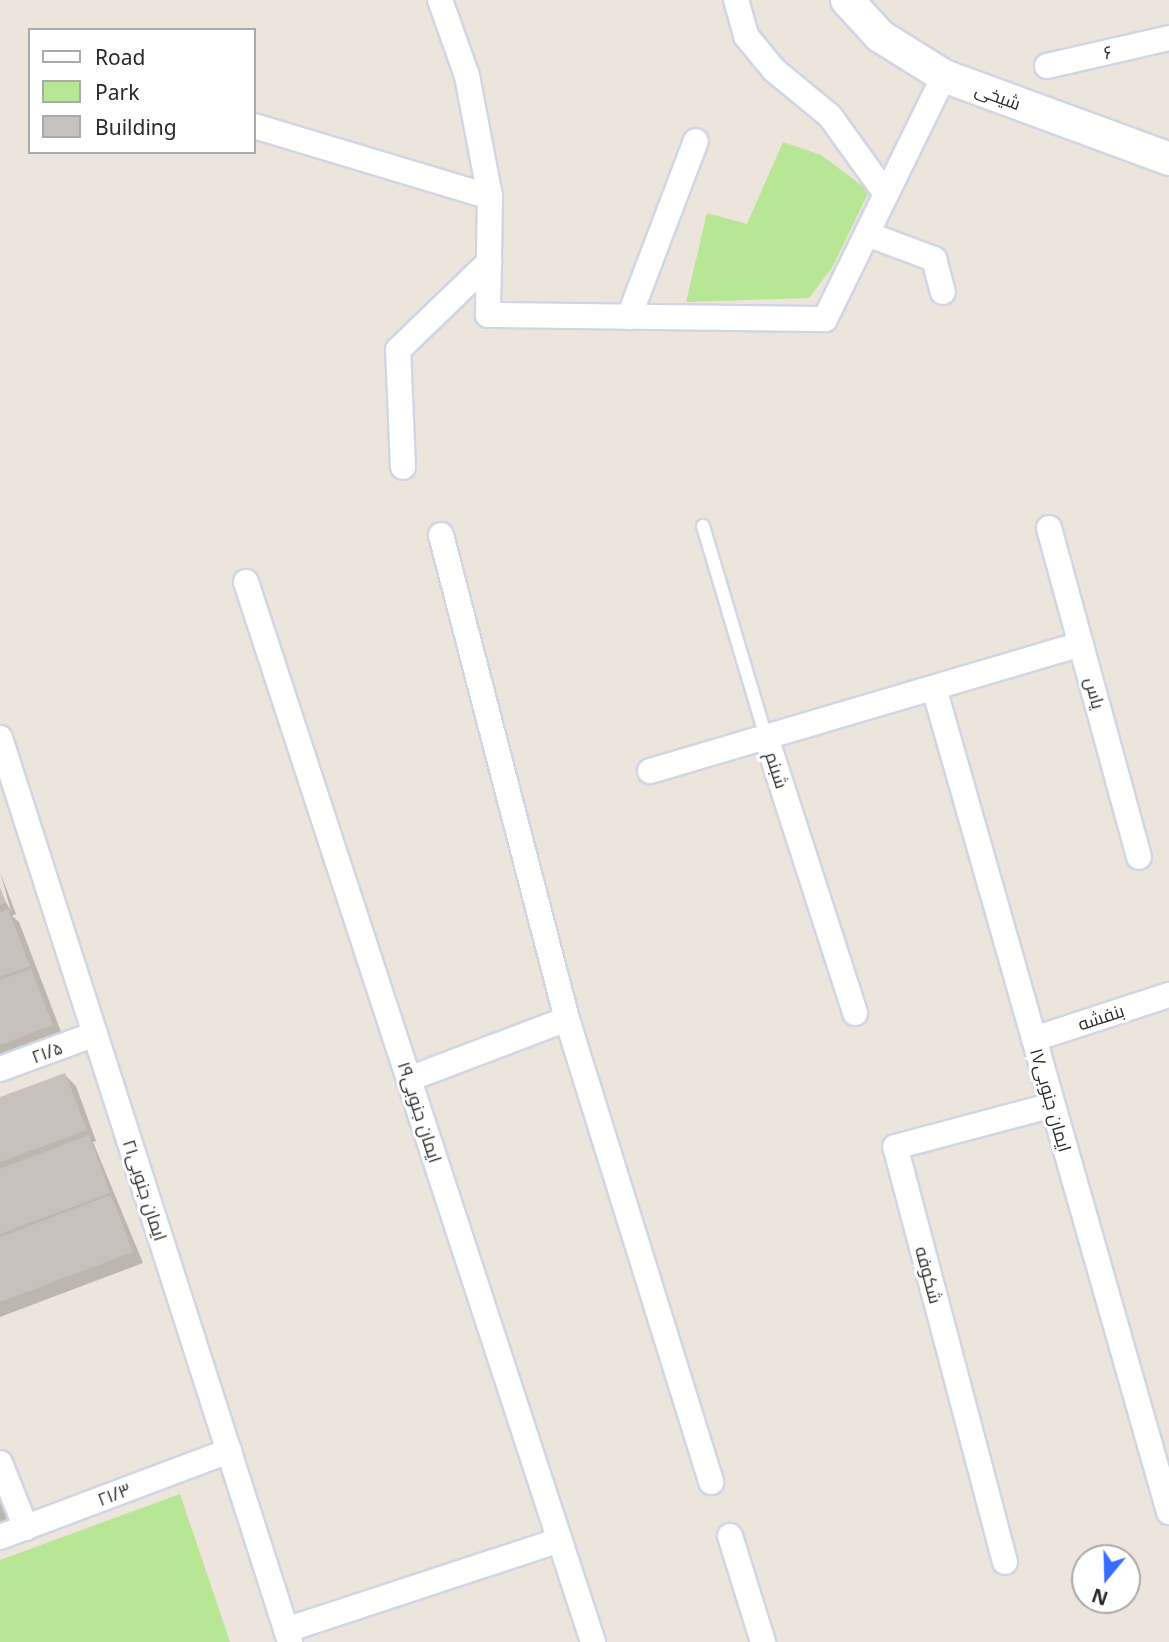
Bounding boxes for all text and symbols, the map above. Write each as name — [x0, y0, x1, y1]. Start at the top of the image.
legend — [28, 28, 256, 154]
street label: ۶ — [1101, 41, 1115, 63]
text: Road — [95, 43, 145, 71]
text: Park — [95, 78, 139, 106]
street label: شیخی — [972, 78, 1024, 114]
text: Building — [95, 113, 177, 141]
street label: یاس — [1080, 675, 1110, 711]
street label: شبنم — [761, 749, 793, 791]
street label: بنفشه — [1075, 999, 1127, 1035]
street label: ۲۱/۵ — [28, 1036, 66, 1068]
street label: ایمان جنوبی۱۷ — [1026, 1046, 1076, 1154]
street label: ایمان جنوبی۱۹ — [393, 1059, 447, 1165]
street label: ایمان جنوبی۲۱ — [118, 1137, 172, 1243]
street label: شکوفه — [911, 1244, 947, 1306]
street label: ۲۱/۳ — [94, 1478, 134, 1510]
north arrow — [1071, 1544, 1141, 1614]
text: N — [1088, 1582, 1111, 1612]

